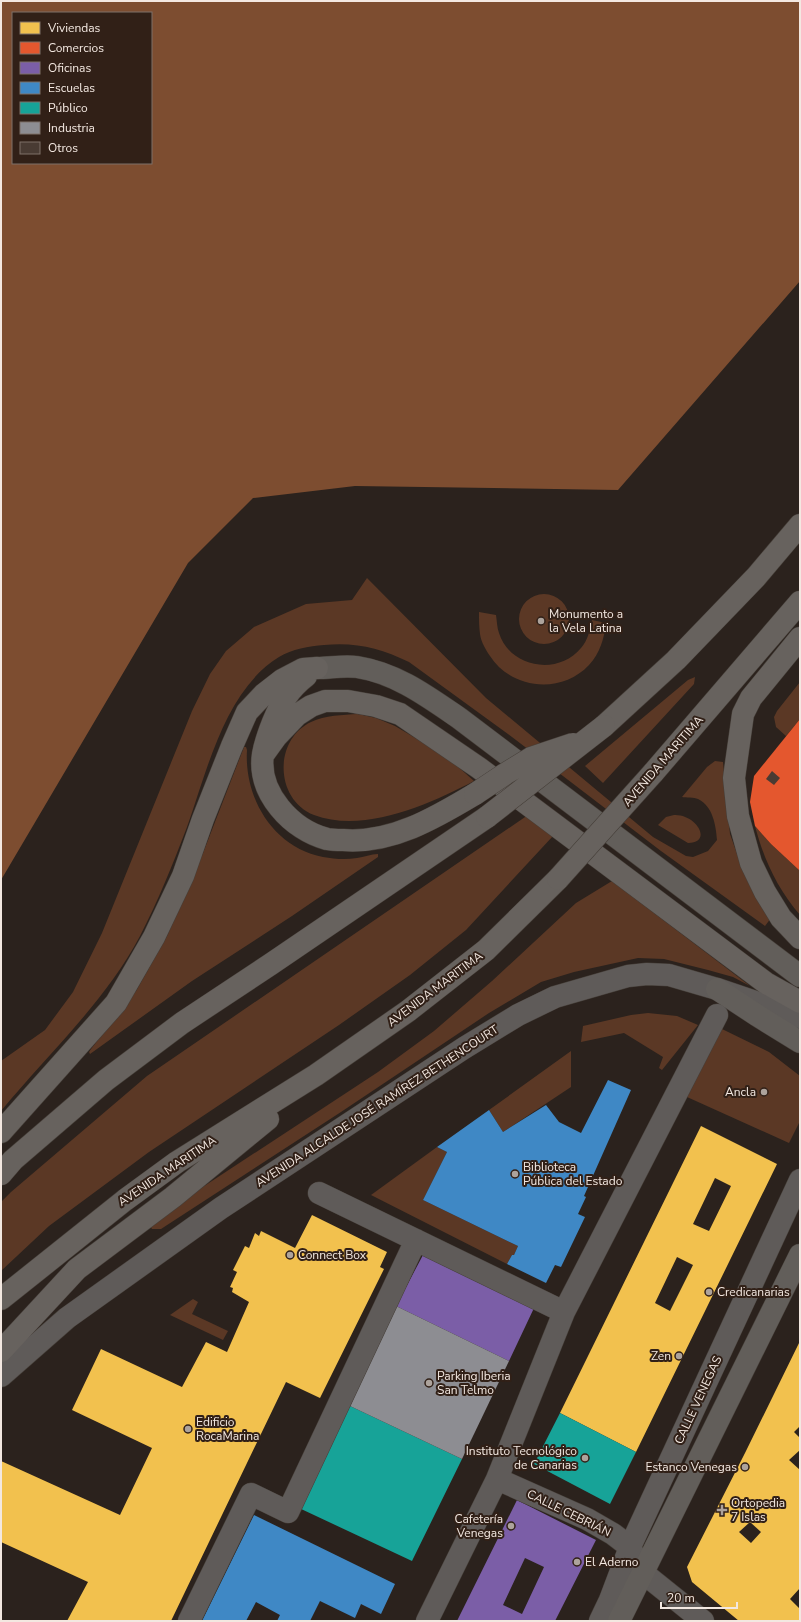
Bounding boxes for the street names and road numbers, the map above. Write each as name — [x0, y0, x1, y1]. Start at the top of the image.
street label: AVENIDA MARITIMA — [619, 712, 707, 810]
street label: AVENIDA MARITIMA — [384, 948, 486, 1030]
street label: AVENIDA ALCALDE JOSÉ RAMÍREZ BETHENCOURT — [253, 1021, 502, 1191]
street label: AVENIDA MARITIMA — [115, 1132, 219, 1210]
street label: CALLE VENEGAS — [671, 1353, 725, 1447]
street label: CALLE CEBRIÁN — [524, 1486, 614, 1540]

